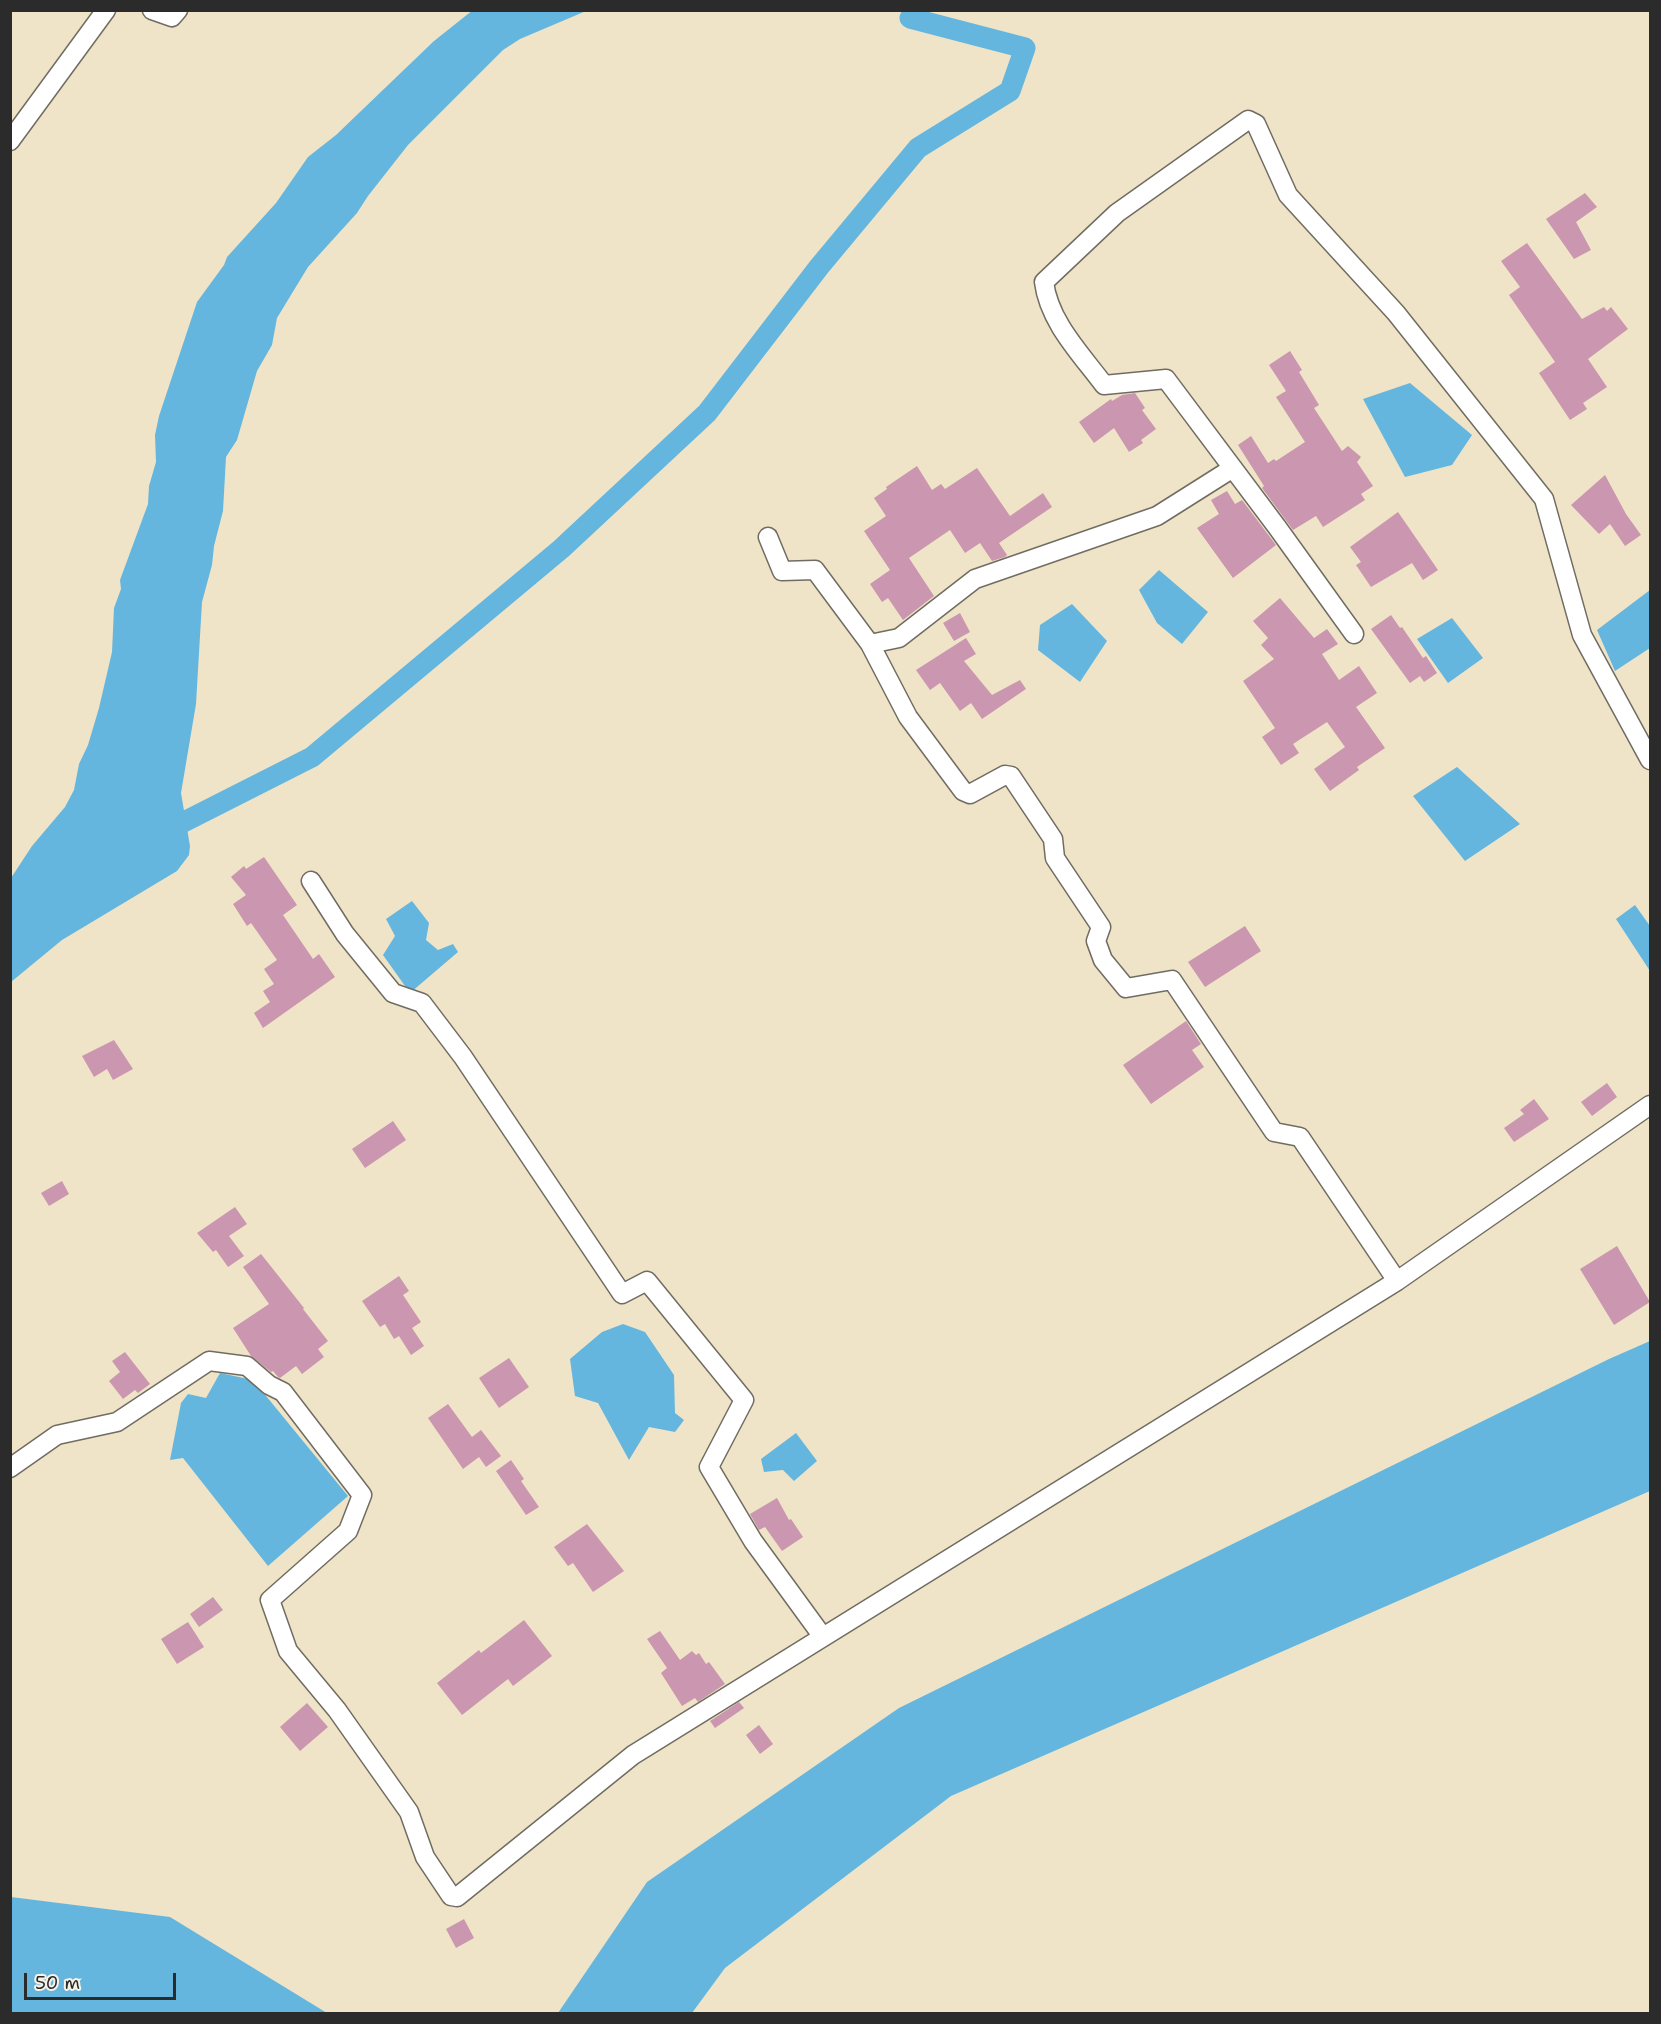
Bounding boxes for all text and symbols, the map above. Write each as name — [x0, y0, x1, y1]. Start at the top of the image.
scale bar — [27, 1961, 178, 1999]
text: 50 m — [35, 1971, 80, 1995]

